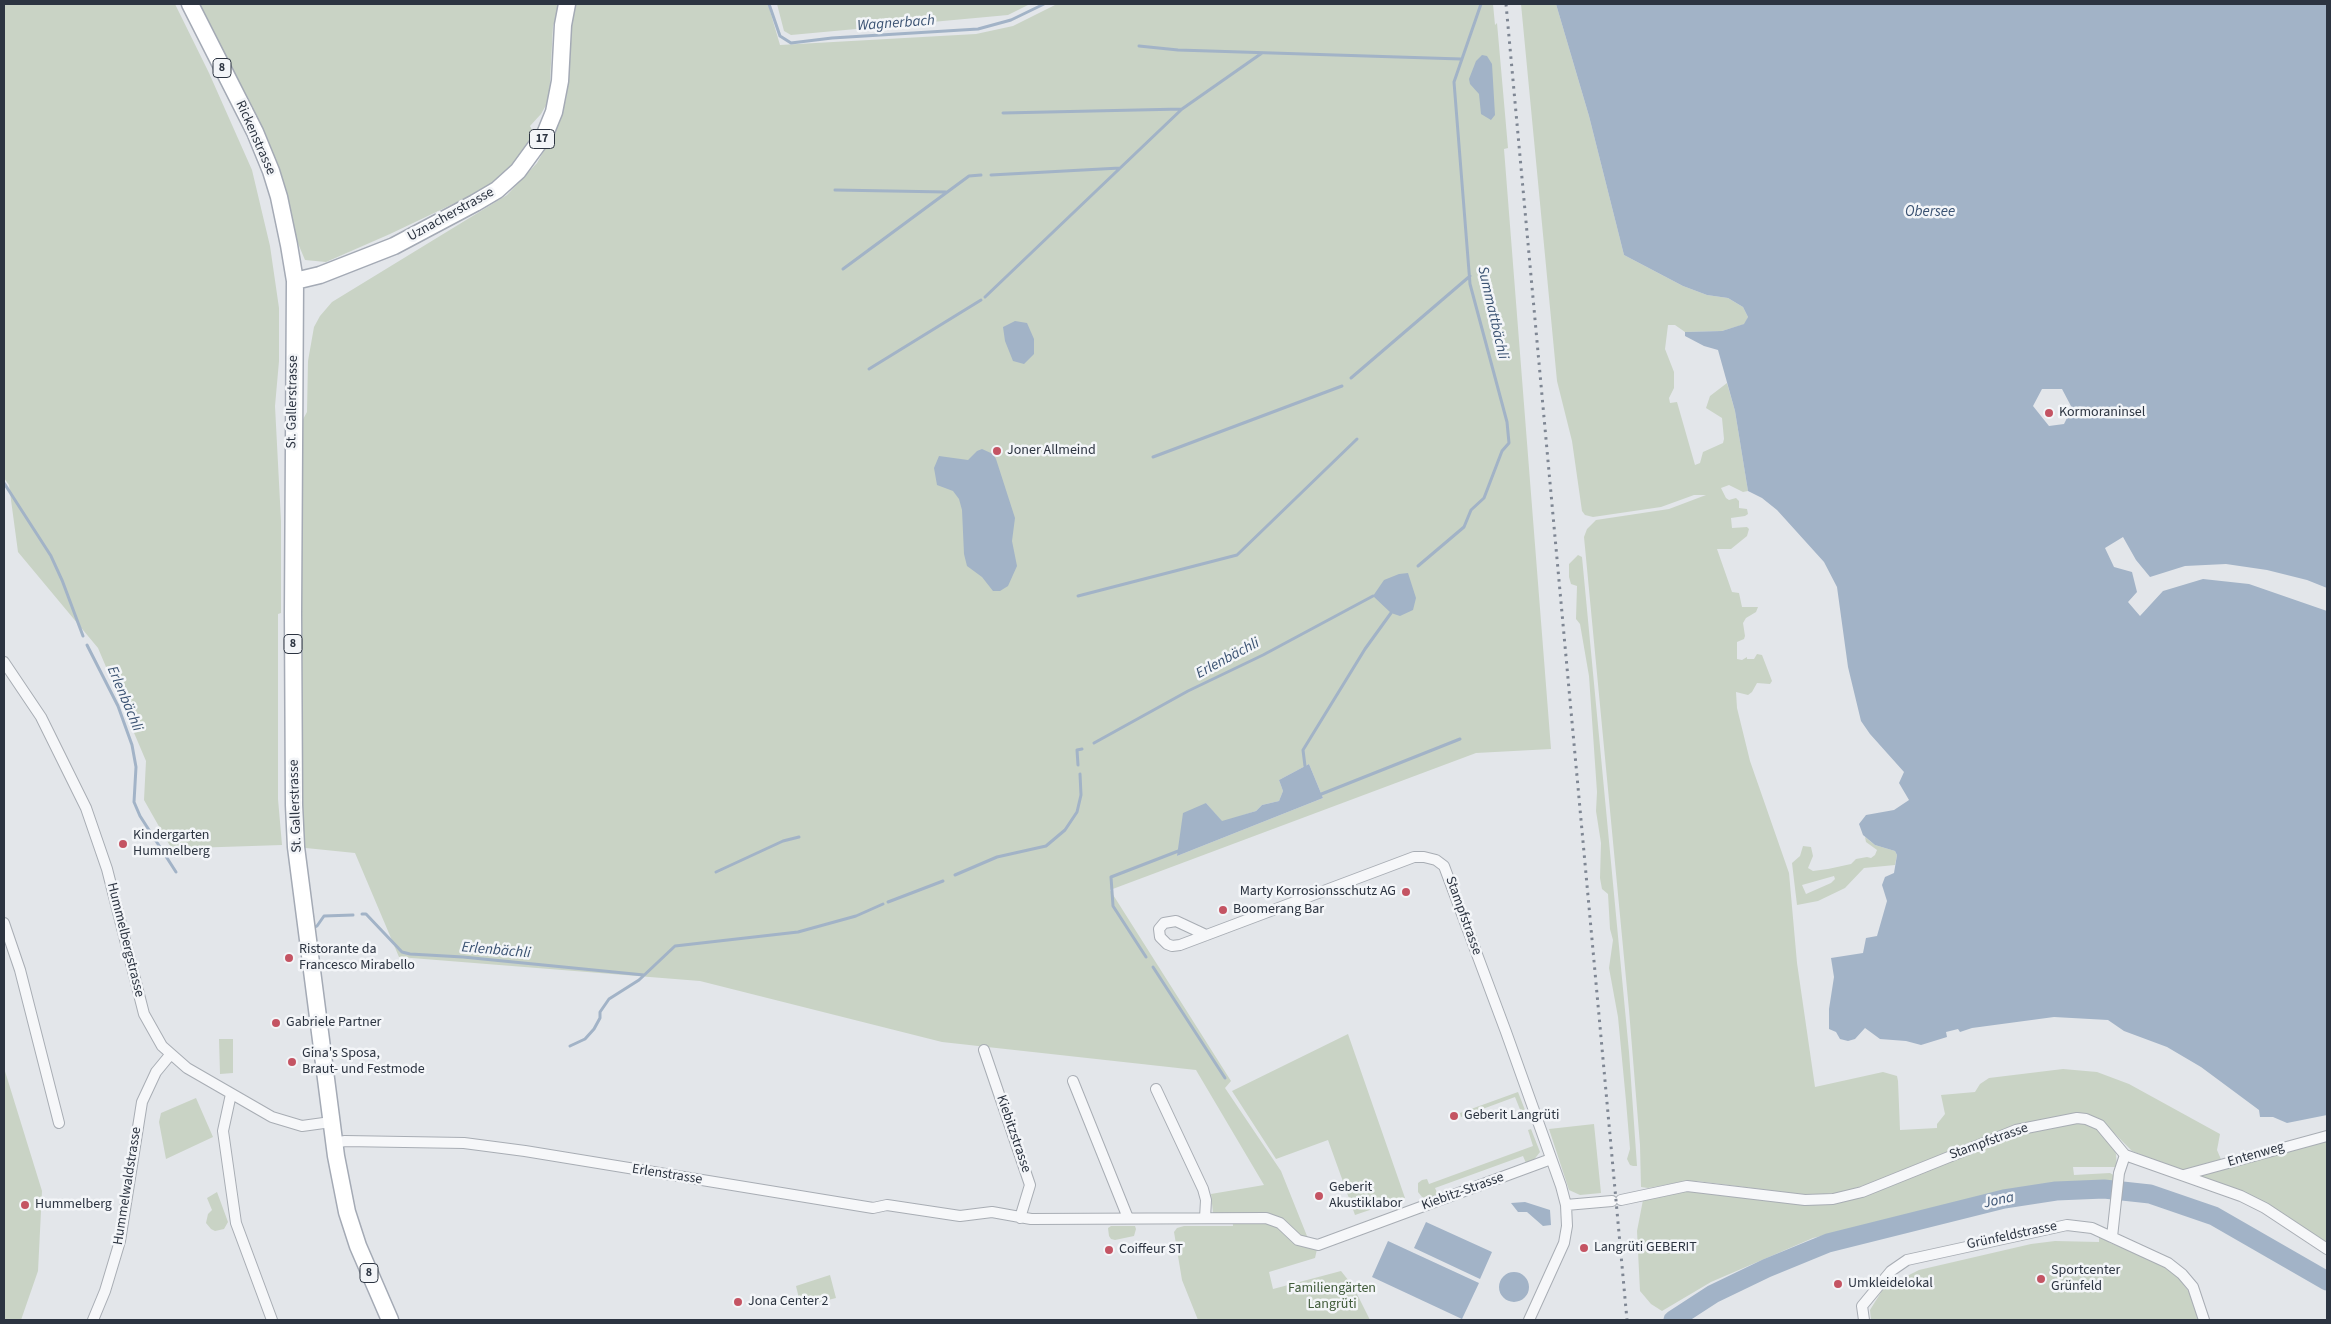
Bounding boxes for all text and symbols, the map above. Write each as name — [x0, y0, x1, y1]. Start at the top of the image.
water label: Wagnerbach — [857, 12, 935, 36]
road number: 8 — [213, 58, 231, 78]
street label: Rickenstrasse — [231, 98, 279, 178]
road number: 17 — [530, 130, 554, 148]
street label: Uznacherstrasse — [405, 184, 497, 246]
water label: Obersee — [1905, 204, 1955, 222]
water label: Summattbächli — [1473, 265, 1511, 361]
street label: St. Gallerstrasse — [284, 355, 302, 449]
place label: Kormoraninsel — [2059, 405, 2145, 421]
marker: Kormoraninsel — [2043, 407, 2055, 419]
place label: Joner Allmeind — [1007, 443, 1096, 459]
marker: Joner Allmeind — [991, 445, 1003, 457]
road number: 8 — [284, 634, 302, 654]
water label: Erlenbächli — [1193, 635, 1263, 683]
water label: Erlenbächli — [102, 664, 146, 734]
street label: St. Gallerstrasse — [286, 759, 306, 853]
place label: Kindergarten Hummelberg — [133, 828, 210, 860]
marker: Kindergarten Hummelberg — [117, 838, 129, 850]
street label: Stampfstrasse — [1441, 874, 1485, 958]
street label: Hummelbergstrasse — [103, 881, 147, 999]
place label: Marty Korrosionsschutz AG — [1240, 884, 1396, 900]
marker: Marty Korrosionsschutz AG — [1400, 886, 1412, 898]
place label: Boomerang Bar — [1233, 902, 1324, 918]
marker: Boomerang Bar — [1217, 904, 1229, 916]
water label: Erlenbächli — [461, 939, 531, 963]
place label: Ristorante da Francesco Mirabello — [299, 942, 415, 974]
marker: Ristorante da Francesco Mirabello — [283, 952, 295, 964]
place label: Gabriele Partner — [286, 1015, 381, 1031]
marker: Gabriele Partner — [270, 1017, 282, 1029]
place label: Gina's Sposa, Braut- und Festmode — [302, 1046, 425, 1078]
marker: Gina's Sposa, Braut- und Festmode — [286, 1056, 298, 1068]
street label: Kiebitzstrasse — [992, 1093, 1034, 1175]
place label: Geberit Langrüti — [1464, 1108, 1559, 1124]
marker: Geberit Langrüti — [1448, 1110, 1460, 1122]
street label: Stampfstrasse — [1947, 1120, 2031, 1164]
street label: Hummelwaldstrasse — [110, 1126, 146, 1246]
street label: Entenweg — [2226, 1139, 2286, 1171]
street label: Erlenstrasse — [631, 1161, 703, 1189]
street label: Kiebitz-Strasse — [1420, 1169, 1506, 1215]
place label: Geberit Akustiklabor — [1329, 1180, 1402, 1212]
water label: Jona — [1982, 1189, 2016, 1213]
marker: Geberit Akustiklabor — [1313, 1190, 1325, 1202]
place label: Hummelberg — [35, 1197, 112, 1213]
marker: Hummelberg — [19, 1199, 31, 1211]
street label: Grünfeldstrasse — [1965, 1218, 2059, 1254]
place label: Langrüti GEBERIT — [1594, 1240, 1697, 1256]
place label: Coiffeur ST — [1119, 1242, 1183, 1258]
marker: Langrüti GEBERIT — [1578, 1242, 1590, 1254]
marker: Coiffeur ST — [1103, 1244, 1115, 1256]
place label: Sportcenter Grünfeld — [2051, 1263, 2120, 1295]
road number: 8 — [360, 1264, 378, 1282]
marker: Sportcenter Grünfeld — [2035, 1273, 2047, 1285]
place label: Umkleidelokal — [1848, 1276, 1933, 1292]
marker: Umkleidelokal — [1832, 1278, 1844, 1290]
park label: Familiengärten Langrüti — [1288, 1281, 1376, 1314]
place label: Jona Center 2 — [748, 1294, 829, 1310]
marker: Jona Center 2 — [732, 1296, 744, 1308]

